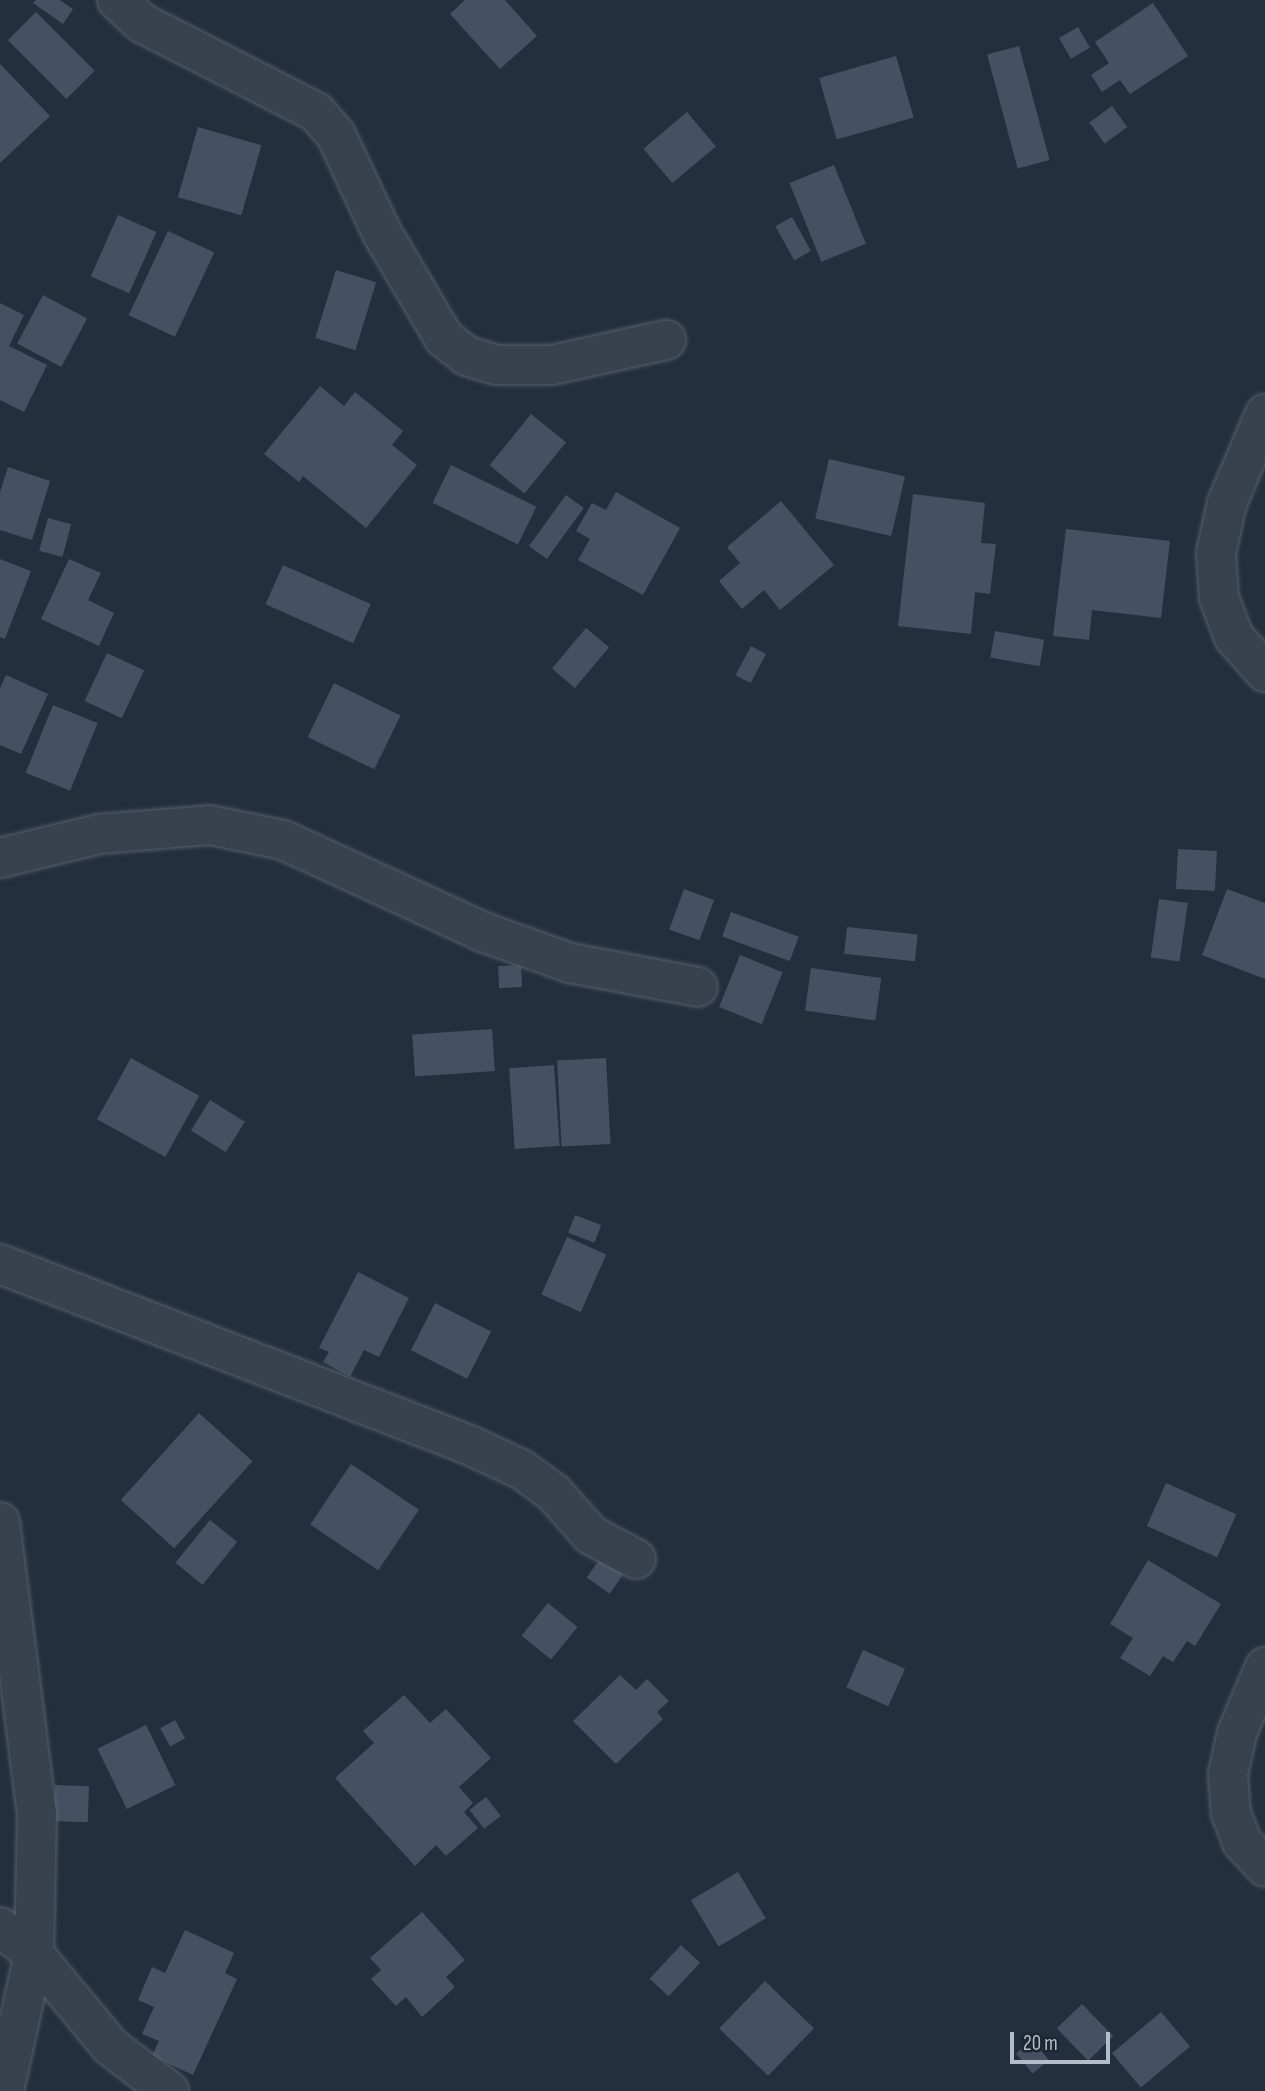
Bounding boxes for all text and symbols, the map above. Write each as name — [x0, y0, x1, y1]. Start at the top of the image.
scale bar — [1013, 2018, 1113, 2062]
text: 20 m — [1023, 2031, 1058, 2056]

